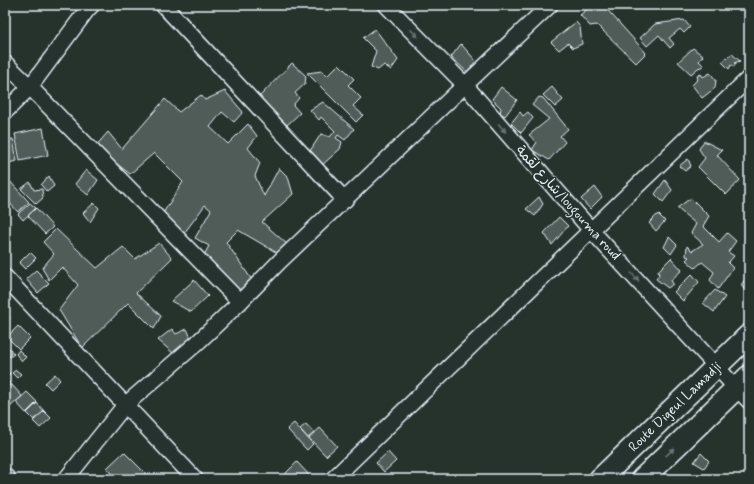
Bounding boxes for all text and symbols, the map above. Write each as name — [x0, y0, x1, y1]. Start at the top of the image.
one-way arrow — [409, 28, 418, 38]
one-way arrow — [498, 123, 507, 133]
street label: شارع لقمة/lougouma roud — [510, 142, 624, 266]
one-way arrow — [630, 273, 639, 282]
street label: Route Digeul Lamadji — [625, 358, 725, 456]
one-way arrow — [665, 447, 675, 457]

